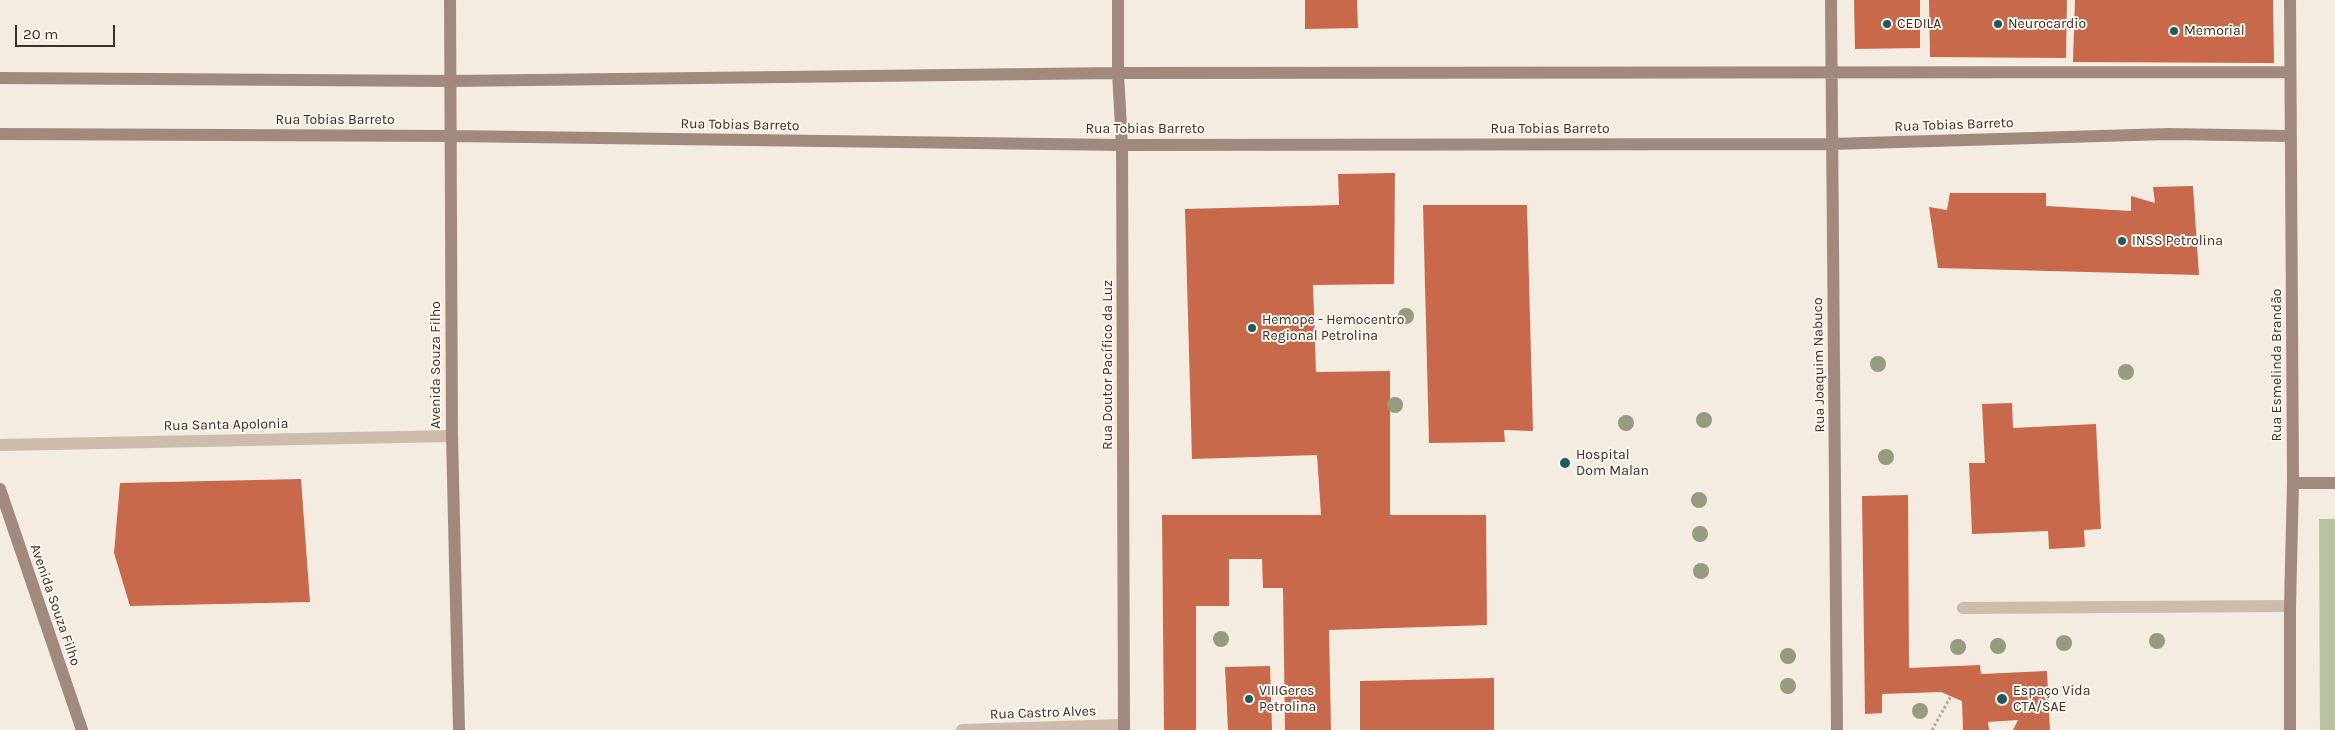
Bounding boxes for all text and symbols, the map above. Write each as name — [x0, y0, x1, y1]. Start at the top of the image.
scale bar — [18, 15, 118, 47]
place label: CEDILA — [1897, 16, 1941, 32]
place label: Neurocardio — [2008, 16, 2086, 32]
marker: CEDILA — [1881, 18, 1893, 30]
marker: Neurocardio — [1992, 18, 2004, 30]
place label: Memorial — [2184, 23, 2245, 39]
text: 20 m — [23, 25, 58, 43]
marker: Memorial — [2168, 25, 2180, 37]
street label: Rua Tobias Barreto — [275, 112, 395, 128]
street label: Rua Tobias Barreto — [1894, 115, 2014, 135]
street label: Rua Tobias Barreto — [680, 116, 800, 134]
street label: Rua Tobias Barreto — [1085, 121, 1205, 137]
street label: Rua Tobias Barreto — [1490, 121, 1610, 137]
place label: INSS Petrolina — [2132, 233, 2223, 249]
marker: INSS Petrolina — [2116, 235, 2128, 247]
street label: Rua Doutor Pacífico da Luz — [1100, 280, 1116, 450]
street label: Rua Esmelinda Brandão — [2269, 288, 2285, 442]
street label: Rua Joaquim Nabuco — [1809, 297, 1829, 433]
street label: Avenida Souza Filho — [428, 301, 444, 429]
place label: Hemope - Hemocentro Regional Petrolina — [1262, 312, 1404, 344]
marker: Hemope - Hemocentro Regional Petrolina — [1246, 322, 1258, 334]
street label: Rua Santa Apolonia — [163, 416, 289, 434]
place label: Hospital Dom Malan — [1576, 447, 1649, 480]
marker: Hospital Dom Malan — [1558, 456, 1572, 470]
street label: Avenida Souza Filho — [26, 542, 84, 668]
place label: VIIIGeres Petrolina — [1259, 683, 1316, 716]
place label: Espaço Vida CTA/SAE — [2013, 683, 2090, 716]
marker: Espaço Vida CTA/SAE — [1995, 692, 2009, 706]
marker: VIIIGeres Petrolina — [1243, 693, 1255, 705]
street label: Rua Castro Alves — [989, 703, 1097, 723]

